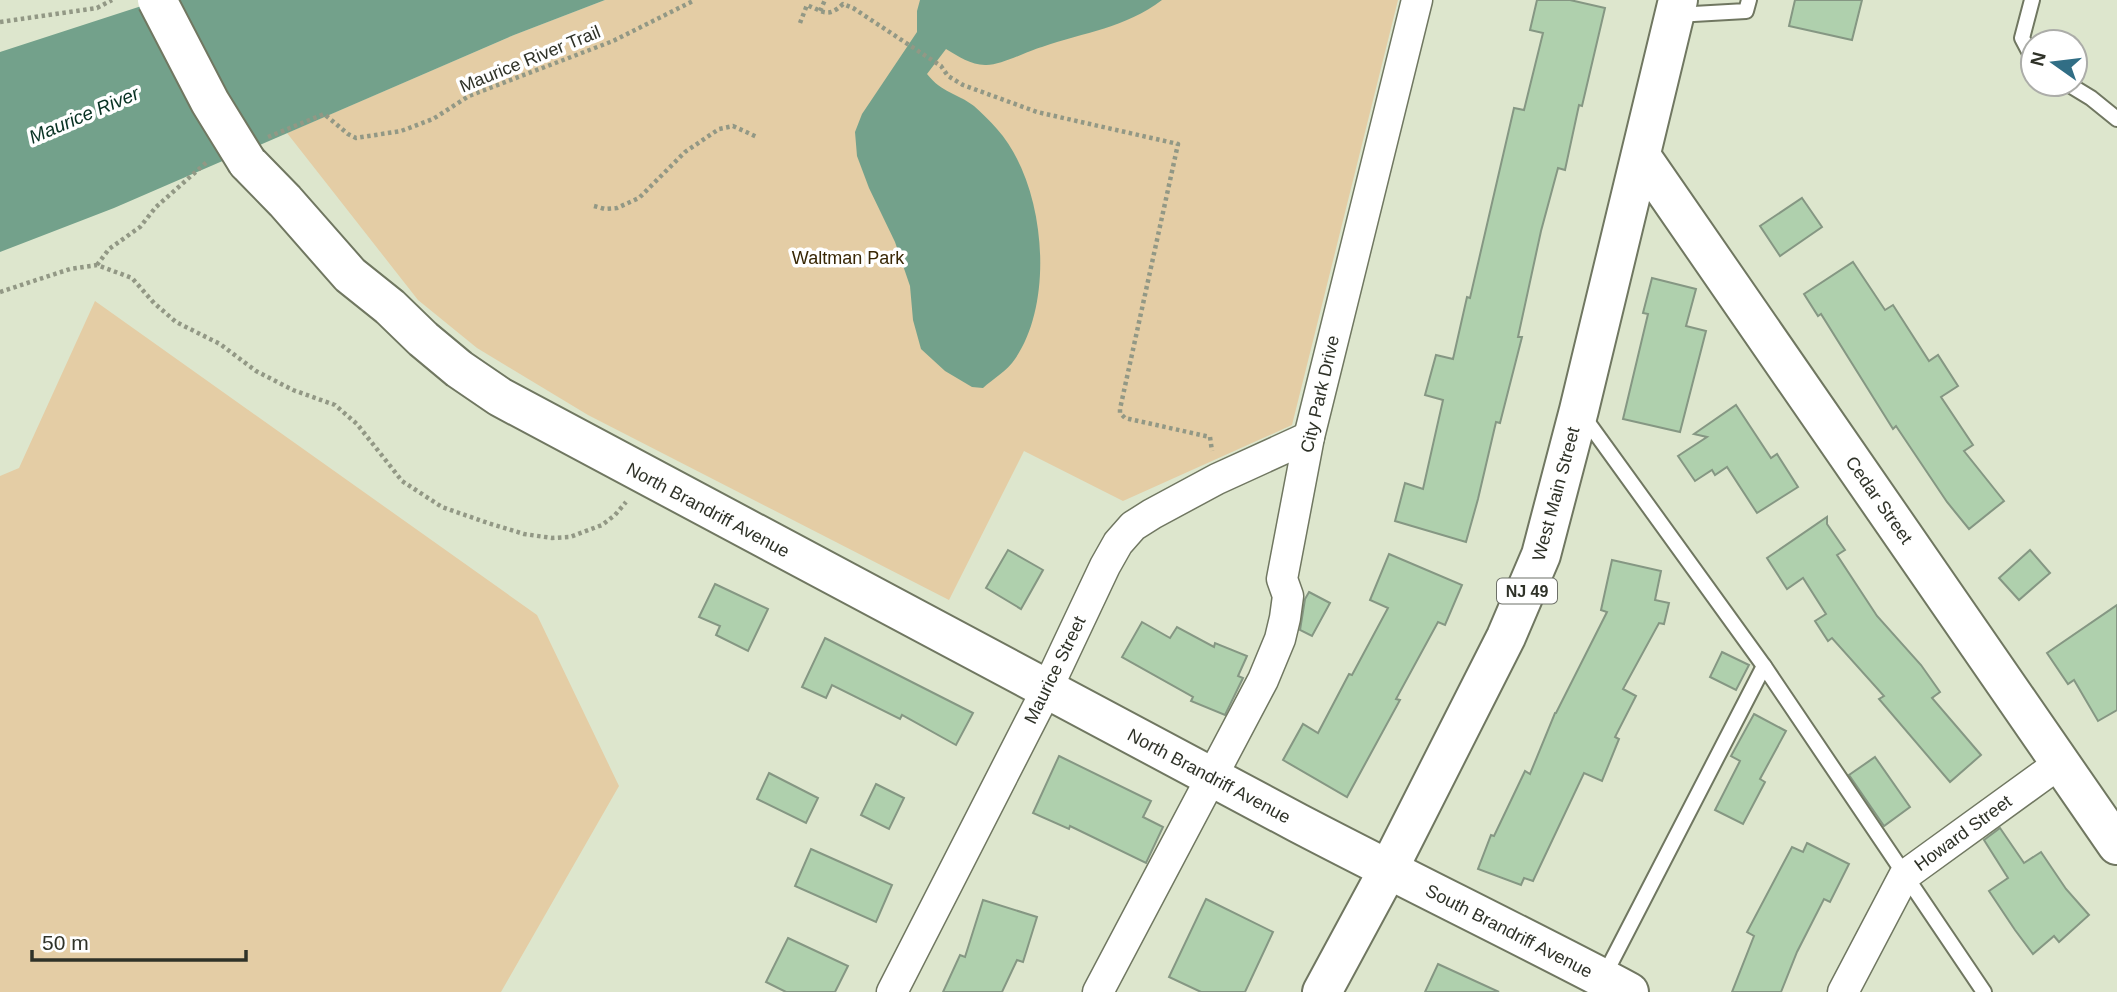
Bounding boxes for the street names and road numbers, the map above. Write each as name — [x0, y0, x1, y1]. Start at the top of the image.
street label: Maurice River Trail — [457, 22, 603, 96]
street label: City Park Drive — [1297, 333, 1343, 455]
street label: West Main Street — [1529, 425, 1583, 563]
street label: Cedar Street — [1842, 452, 1916, 548]
street label: North Brandriff Avenue — [623, 459, 793, 561]
road number: NJ 49 — [1497, 578, 1557, 604]
street label: Maurice Street — [1020, 613, 1090, 727]
street label: North Brandriff Avenue — [1124, 725, 1294, 827]
street label: Howard Street — [1911, 791, 2015, 875]
street label: South Brandriff Avenue — [1422, 880, 1596, 982]

